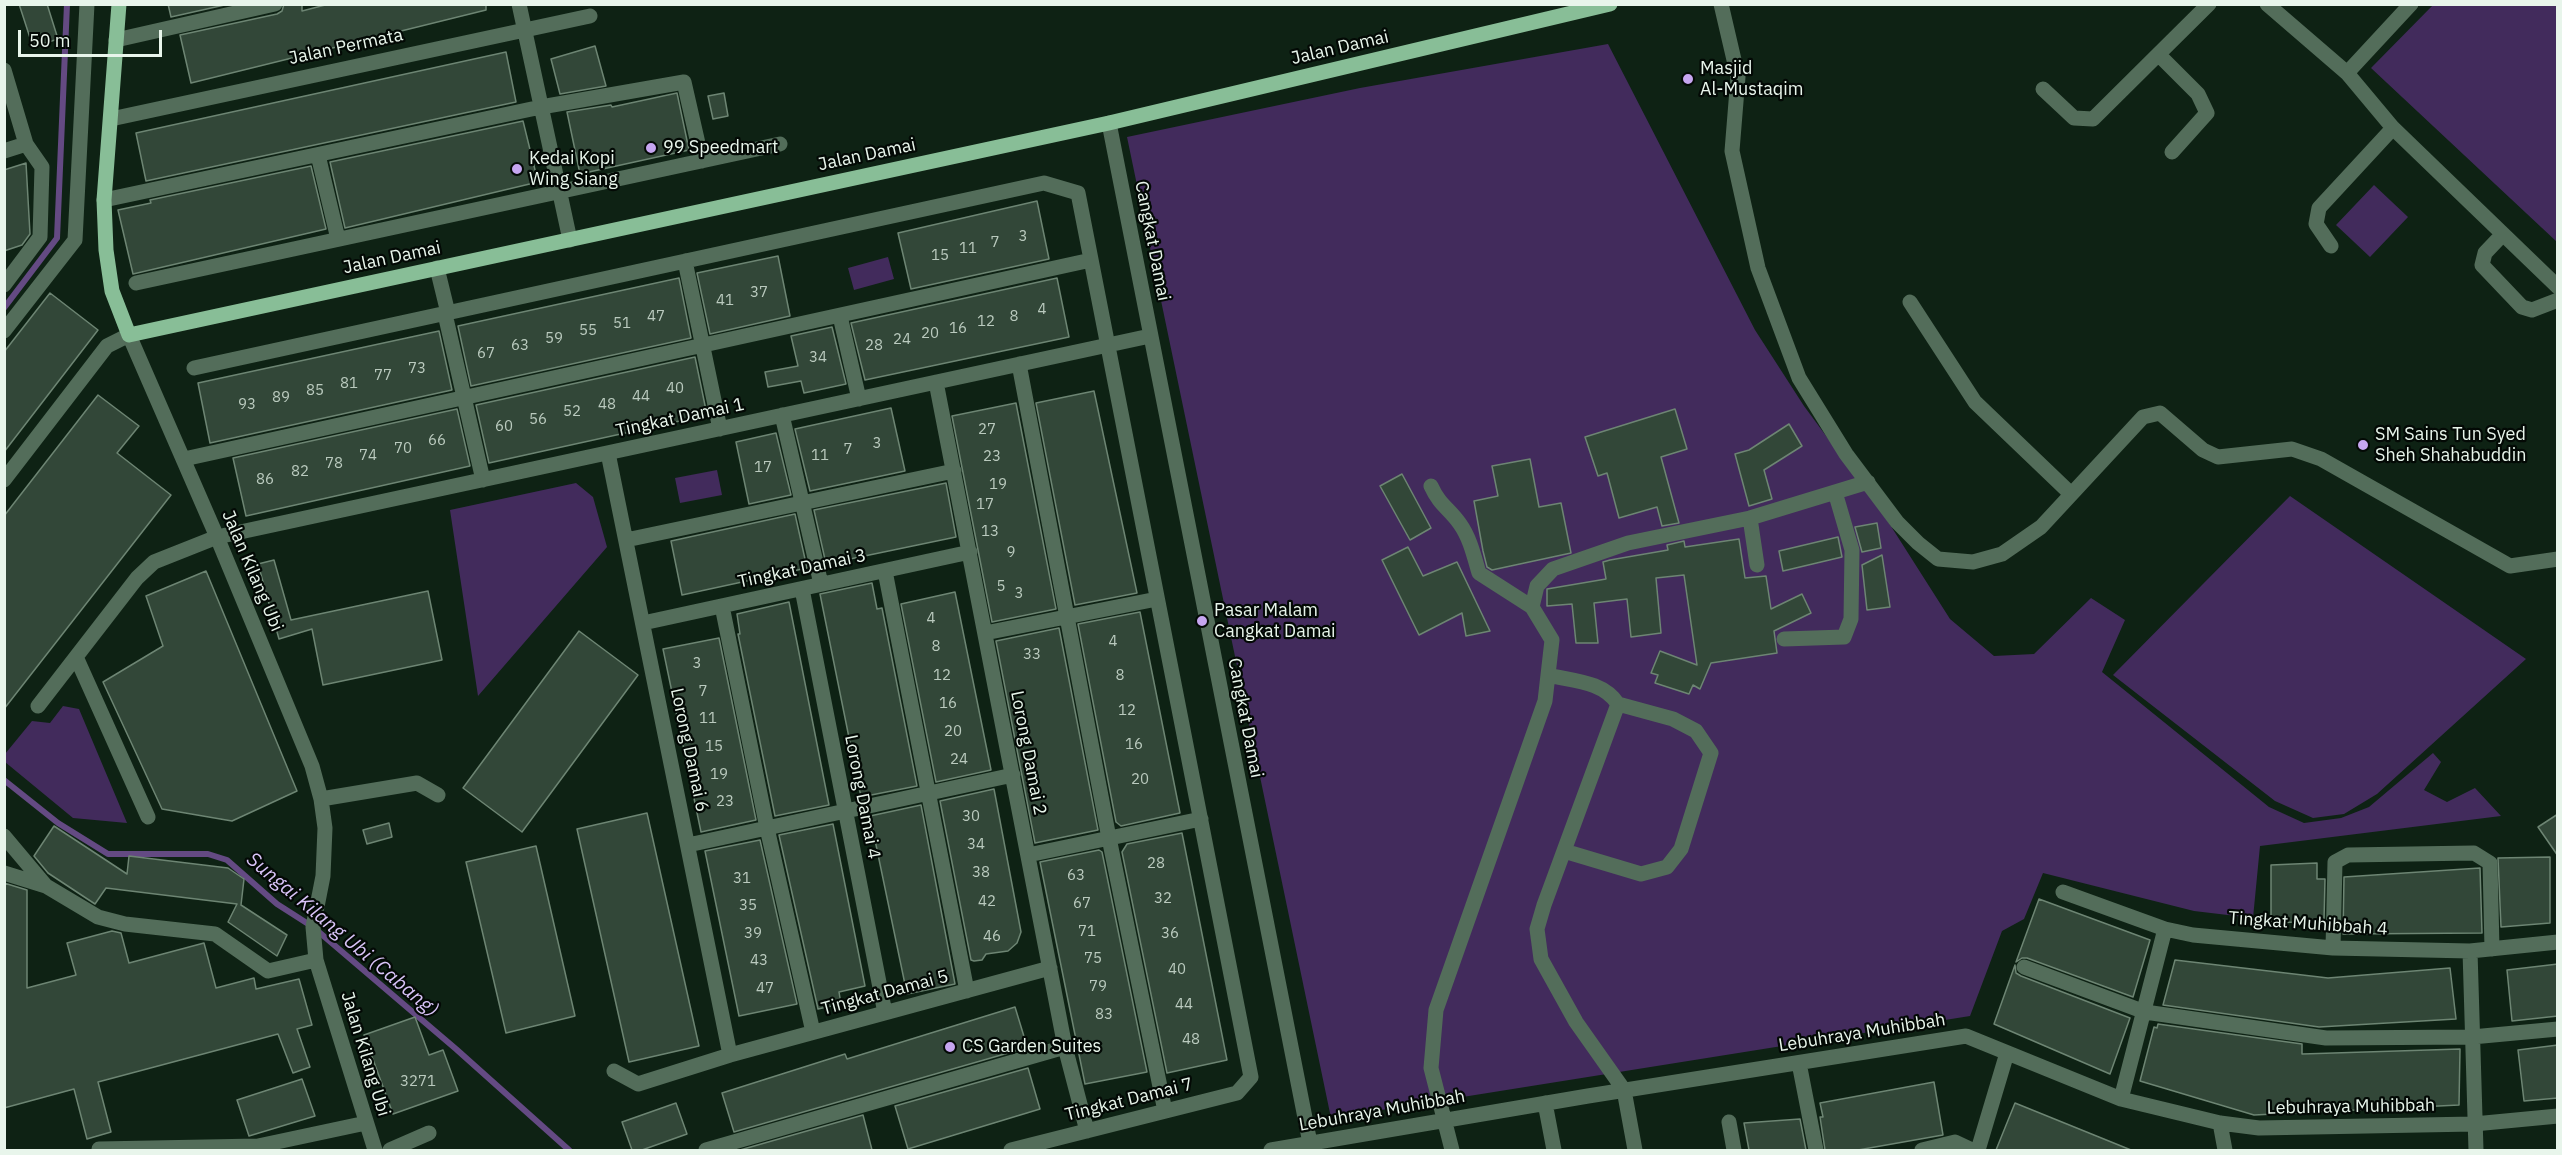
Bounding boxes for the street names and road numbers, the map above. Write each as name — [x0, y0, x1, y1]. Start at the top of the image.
street label: Jalan Permata — [287, 24, 405, 70]
street label: Jalan Damai — [1289, 26, 1391, 70]
street label: Jalan Damai — [816, 134, 918, 176]
street label: Cangkat Damai — [1130, 179, 1174, 303]
street label: Jalan Damai — [341, 237, 443, 279]
street label: Tingkat Damai 1 — [614, 394, 746, 442]
street label: Jalan Kilang Ubi — [217, 507, 287, 635]
street label: Tingkat Damai 3 — [736, 545, 868, 593]
street label: Cangkat Damai — [1223, 656, 1267, 780]
street label: Lorong Damai 6 — [665, 686, 713, 814]
street label: Lorong Damai 2 — [1005, 689, 1051, 817]
street label: Lorong Damai 4 — [839, 733, 885, 861]
street label: Tingkat Muhibbah 4 — [2228, 908, 2388, 940]
street label: Tingkat Damai 5 — [819, 966, 951, 1020]
street label: Jalan Kilang Ubi — [336, 989, 394, 1119]
street label: Lebuhraya Muhibbah — [1777, 1009, 1947, 1057]
street label: Tingkat Damai 7 — [1063, 1074, 1195, 1126]
street label: Lebuhraya Muhibbah — [1297, 1086, 1467, 1136]
street label: Lebuhraya Muhibbah — [2267, 1095, 2435, 1119]

